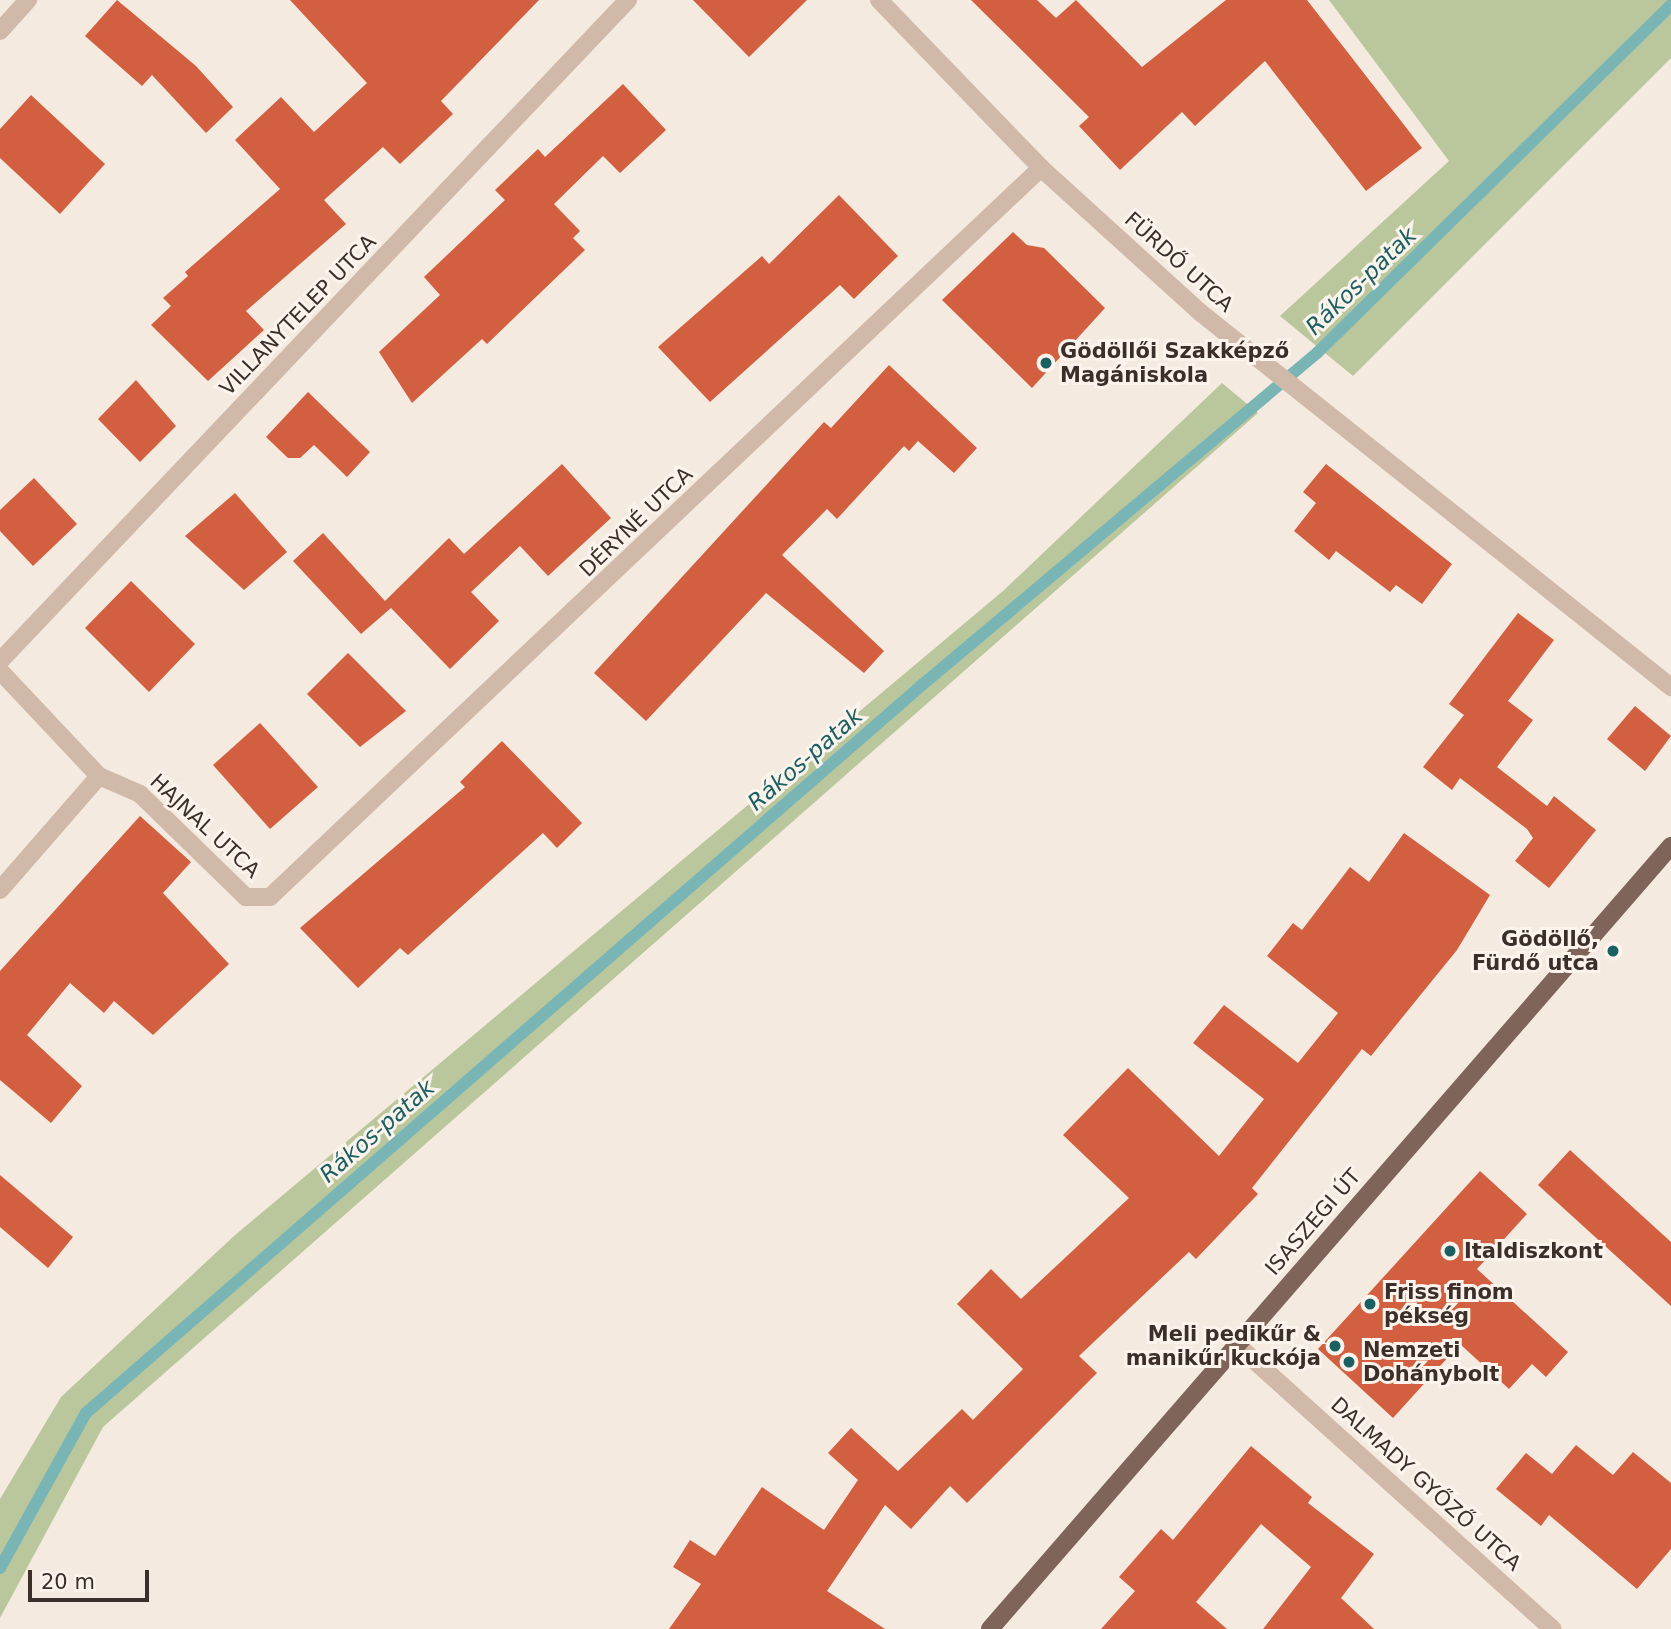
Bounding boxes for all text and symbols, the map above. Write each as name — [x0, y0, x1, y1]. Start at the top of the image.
street label: FÜRDŐ UTCA — [1120, 207, 1238, 317]
water label: Rákos-patak — [1300, 221, 1422, 341]
street label: VILLANYTELEP UTCA — [215, 229, 381, 401]
place label: Gödöllői Szakképző Magániskola — [1060, 338, 1289, 388]
marker: Gödöllői Szakképző Magániskola — [1038, 355, 1054, 371]
street label: DÉRYNÉ UTCA — [574, 462, 698, 582]
water label: Rákos-patak — [742, 702, 868, 816]
street label: HAJNAL UTCA — [145, 769, 265, 883]
place label: Gödöllő, Fürdő utca — [1472, 926, 1599, 976]
marker: Gödöllő, Fürdő utca — [1605, 943, 1621, 959]
water label: Rákos-patak — [314, 1074, 440, 1188]
street label: ISASZEGI ÚT — [1260, 1164, 1366, 1280]
place label: Italdiszkont — [1464, 1238, 1603, 1264]
marker: Italdiszkont — [1442, 1243, 1458, 1259]
place label: Friss finom pékség — [1384, 1279, 1514, 1329]
marker: Friss finom pékség — [1362, 1296, 1378, 1312]
place label: Meli pedikűr & manikűr kuckója — [1126, 1321, 1321, 1371]
place label: Nemzeti Dohánybolt — [1363, 1337, 1499, 1387]
marker: Meli pedikűr & manikűr kuckója — [1327, 1338, 1343, 1354]
marker: Nemzeti Dohánybolt — [1341, 1354, 1357, 1370]
street label: DALMADY GYŐZŐ UTCA — [1326, 1392, 1526, 1576]
scale bar — [32, 1556, 152, 1600]
text: 20 m — [41, 1570, 95, 1594]

